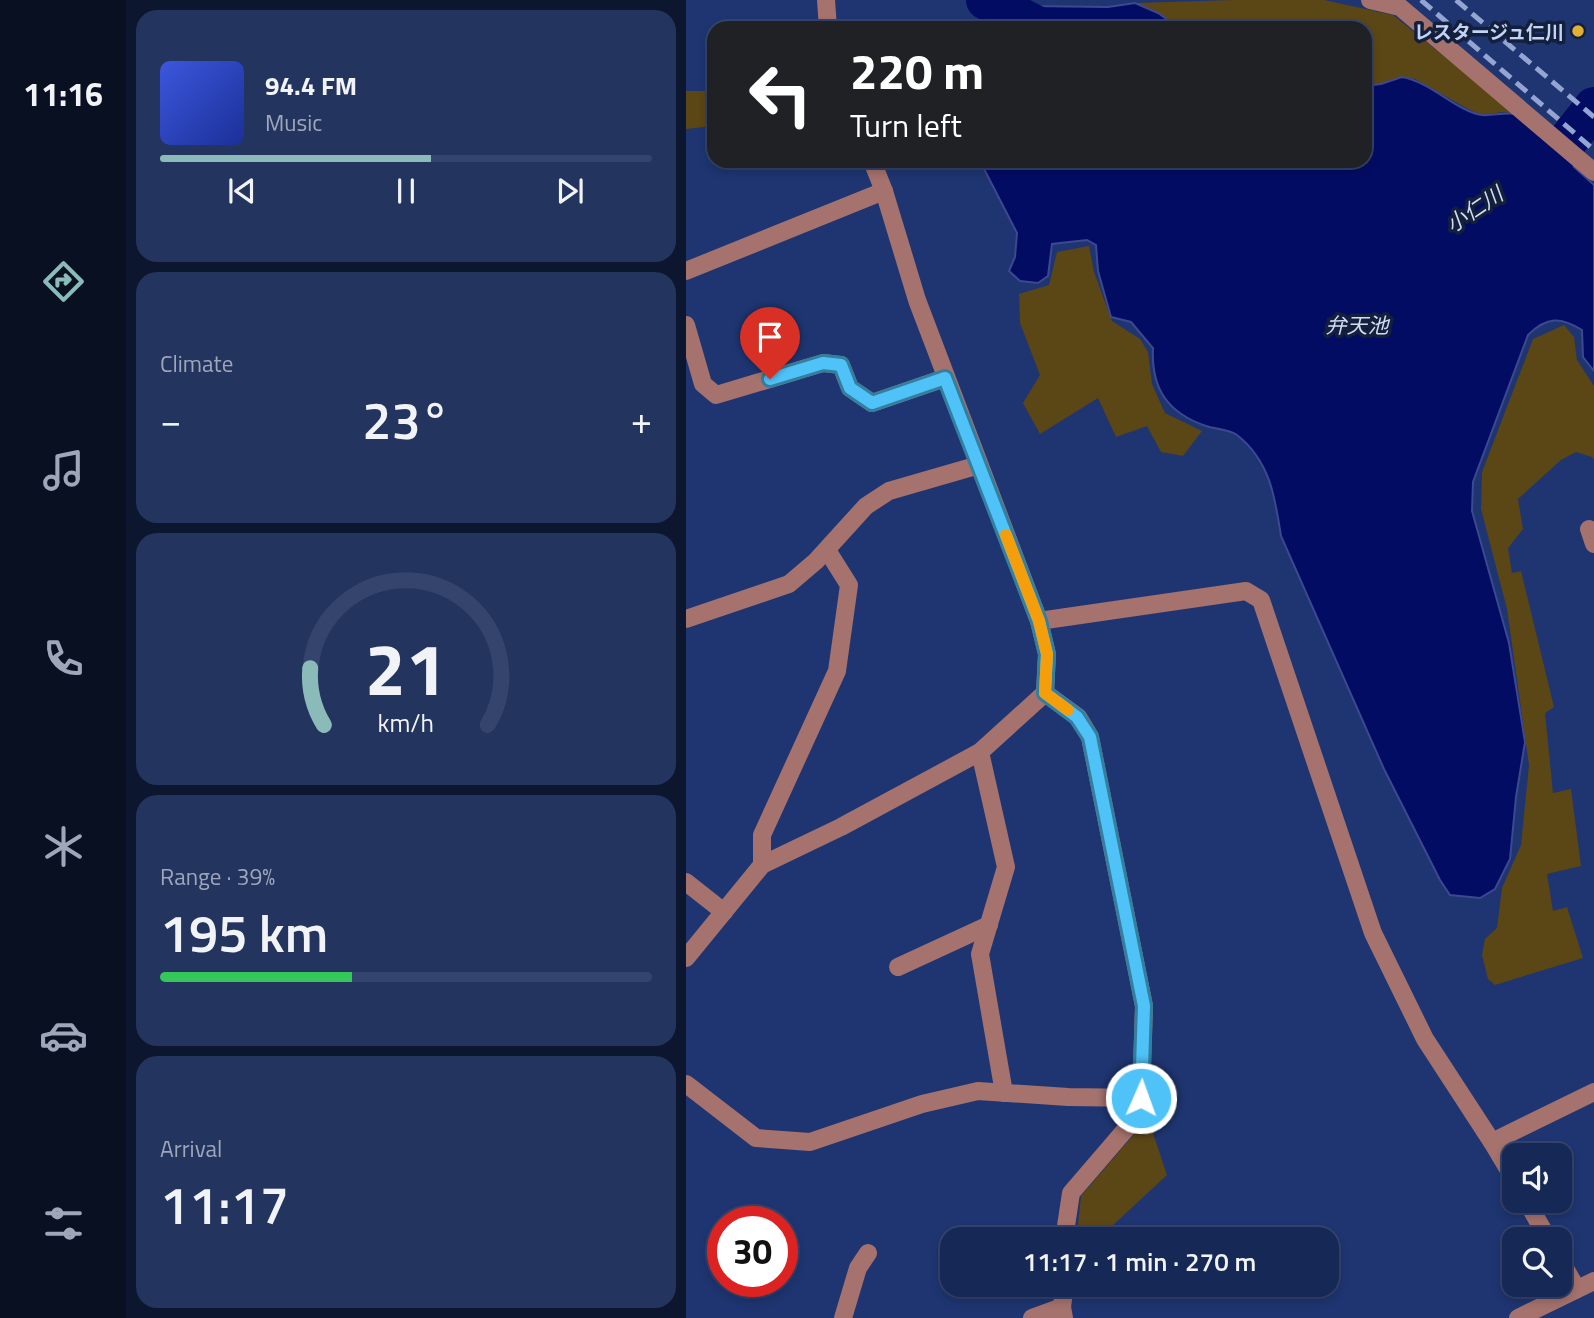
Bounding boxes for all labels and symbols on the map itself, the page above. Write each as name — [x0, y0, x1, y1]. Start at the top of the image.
place label: レスタージュ仁川 — [1414, 17, 1564, 46]
marker: レスタージュ仁川 — [1570, 23, 1586, 39]
water label: 小仁川 — [1439, 177, 1511, 240]
pin — [740, 307, 800, 379]
water label: 弁天池 — [1326, 309, 1390, 341]
position arrow — [1104, 1061, 1178, 1135]
speed limit sign: 30 — [707, 1206, 798, 1297]

